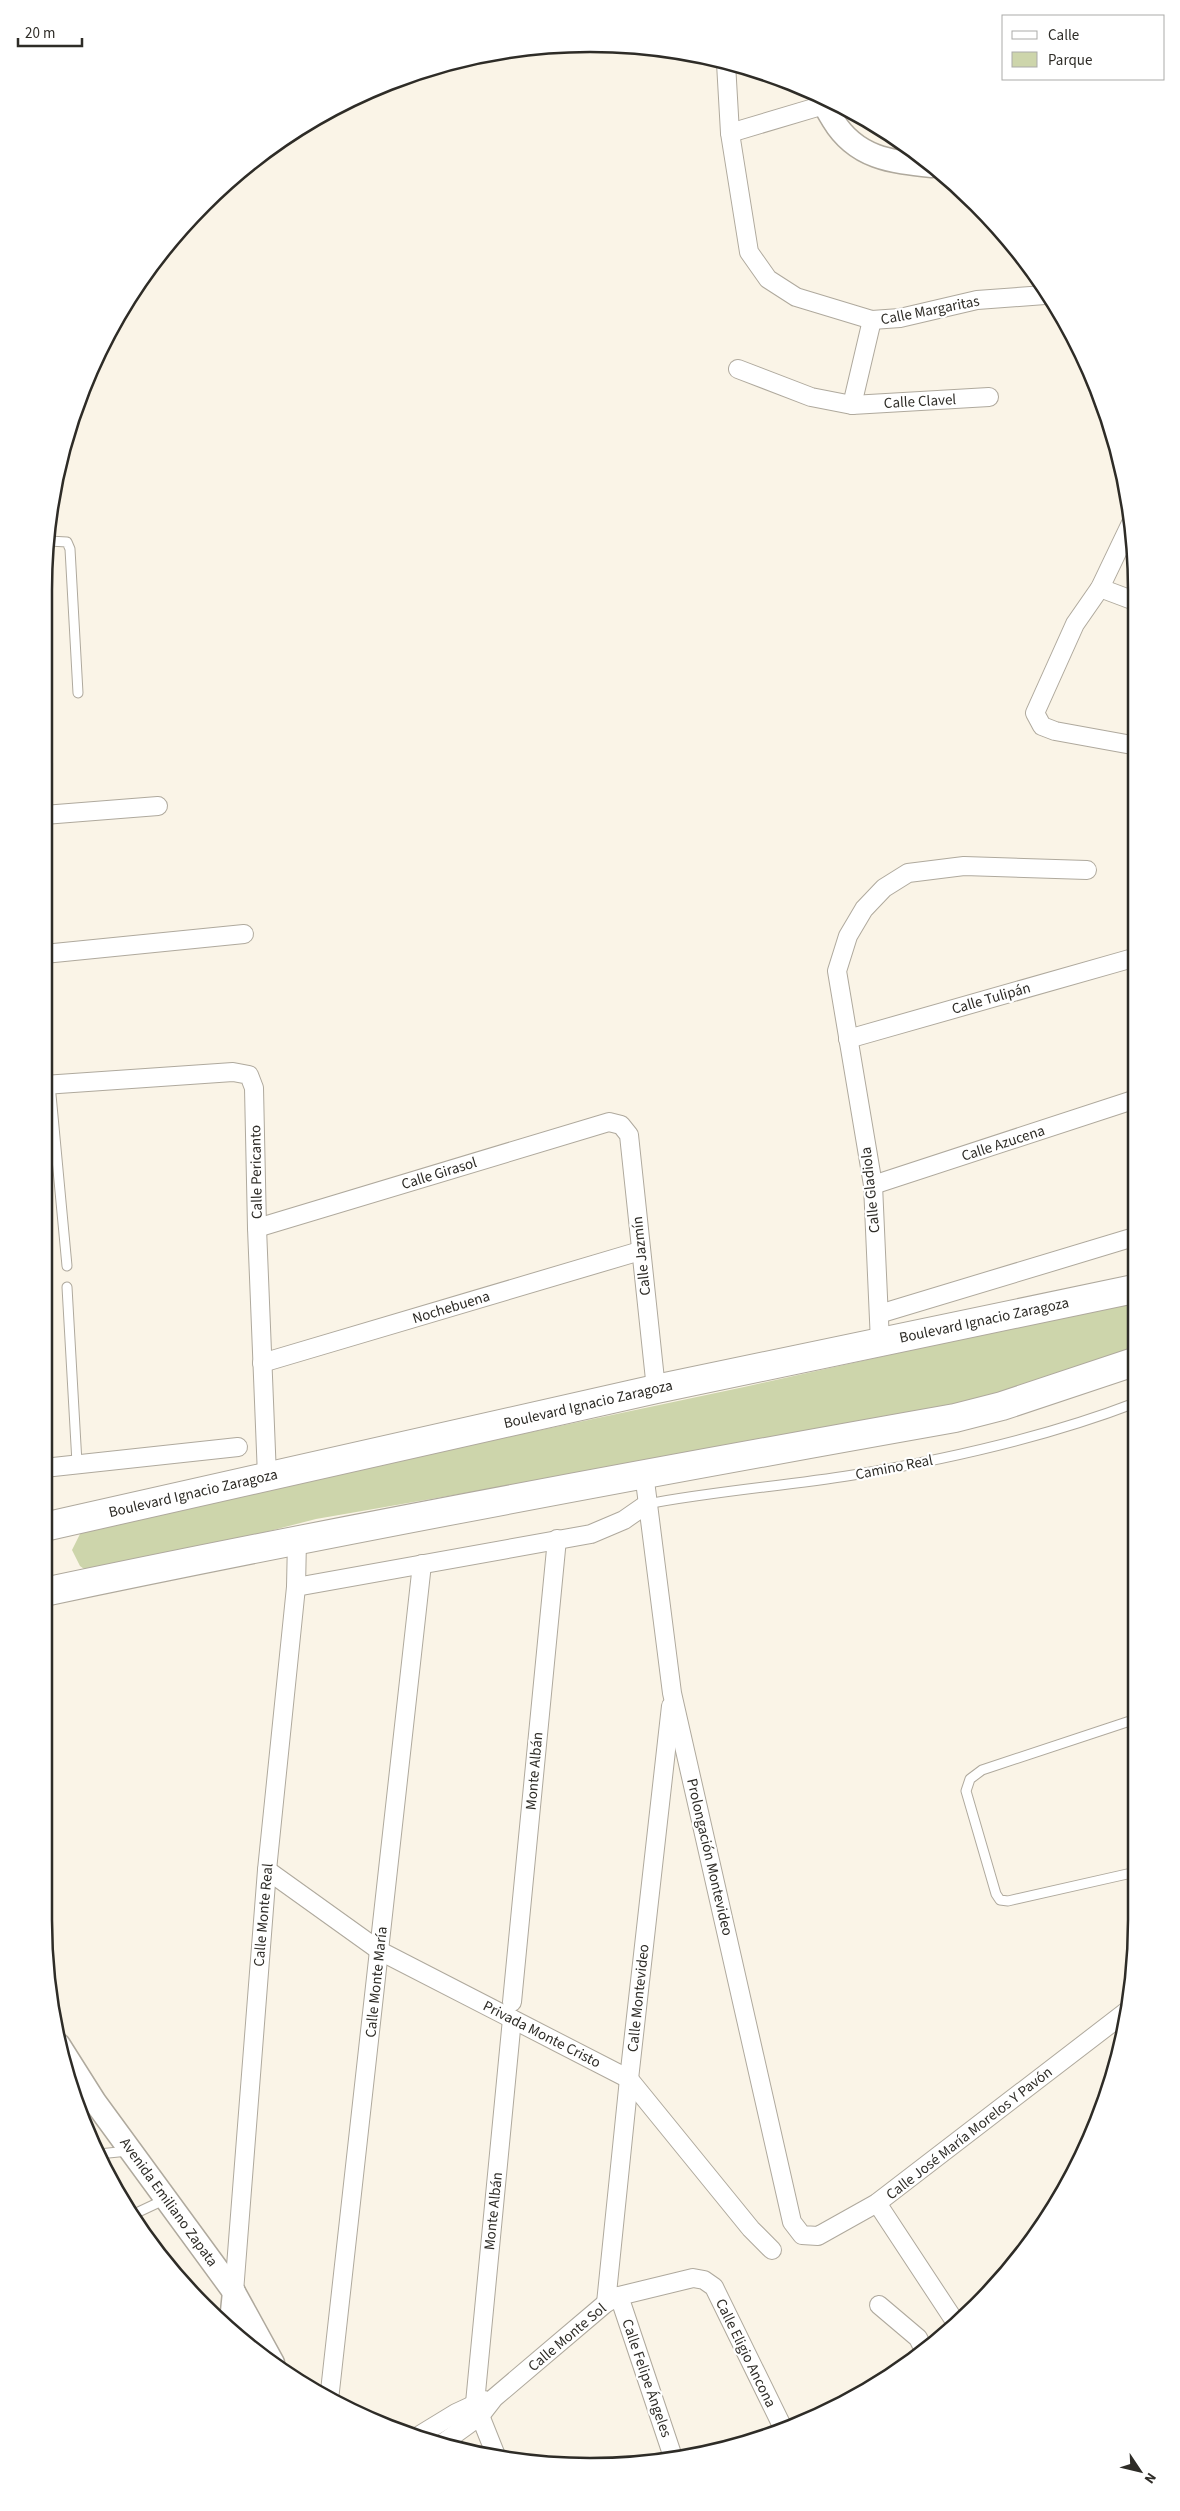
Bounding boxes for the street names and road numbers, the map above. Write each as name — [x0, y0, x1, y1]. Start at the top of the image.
street label: Calle Margaritas — [879, 291, 981, 330]
street label: Calle Clavel — [883, 389, 957, 414]
street label: Calle Tulipán — [949, 977, 1033, 1020]
street label: Calle Azucena — [959, 1120, 1048, 1167]
street label: Calle Pericanto — [245, 1125, 268, 1219]
street label: Calle Gladiola — [856, 1146, 885, 1234]
street label: Calle Girasol — [399, 1152, 480, 1195]
street label: Calle Jazmín — [627, 1215, 656, 1297]
street label: Nochebuena — [410, 1286, 492, 1329]
street label: Boulevard Ignacio Zaragoza — [897, 1292, 1071, 1349]
street label: Boulevard Ignacio Zaragoza — [502, 1375, 675, 1434]
street label: Camino Real — [854, 1450, 935, 1485]
street label: Boulevard Ignacio Zaragoza — [107, 1464, 280, 1523]
street label: Monte Albán — [521, 1731, 548, 1811]
street label: Prolongación Montevideo — [681, 1776, 738, 1938]
street label: Calle Monte Real — [249, 1862, 278, 1968]
street label: Calle Monte María — [360, 1925, 393, 2039]
street label: Calle Montevideo — [622, 1943, 655, 2053]
street label: Privada Monte Cristo — [479, 1996, 604, 2073]
street label: Calle José María Morelos Y Pavón — [882, 2062, 1057, 2205]
street label: Avenida Emiliano Zapata — [115, 2133, 223, 2271]
street label: Monte Albán — [479, 2171, 508, 2251]
street label: Calle Eligio Ancona — [710, 2295, 781, 2411]
street label: Calle Monte Sol — [524, 2298, 611, 2377]
street label: Calle Felipe Ángeles — [616, 2316, 677, 2440]

